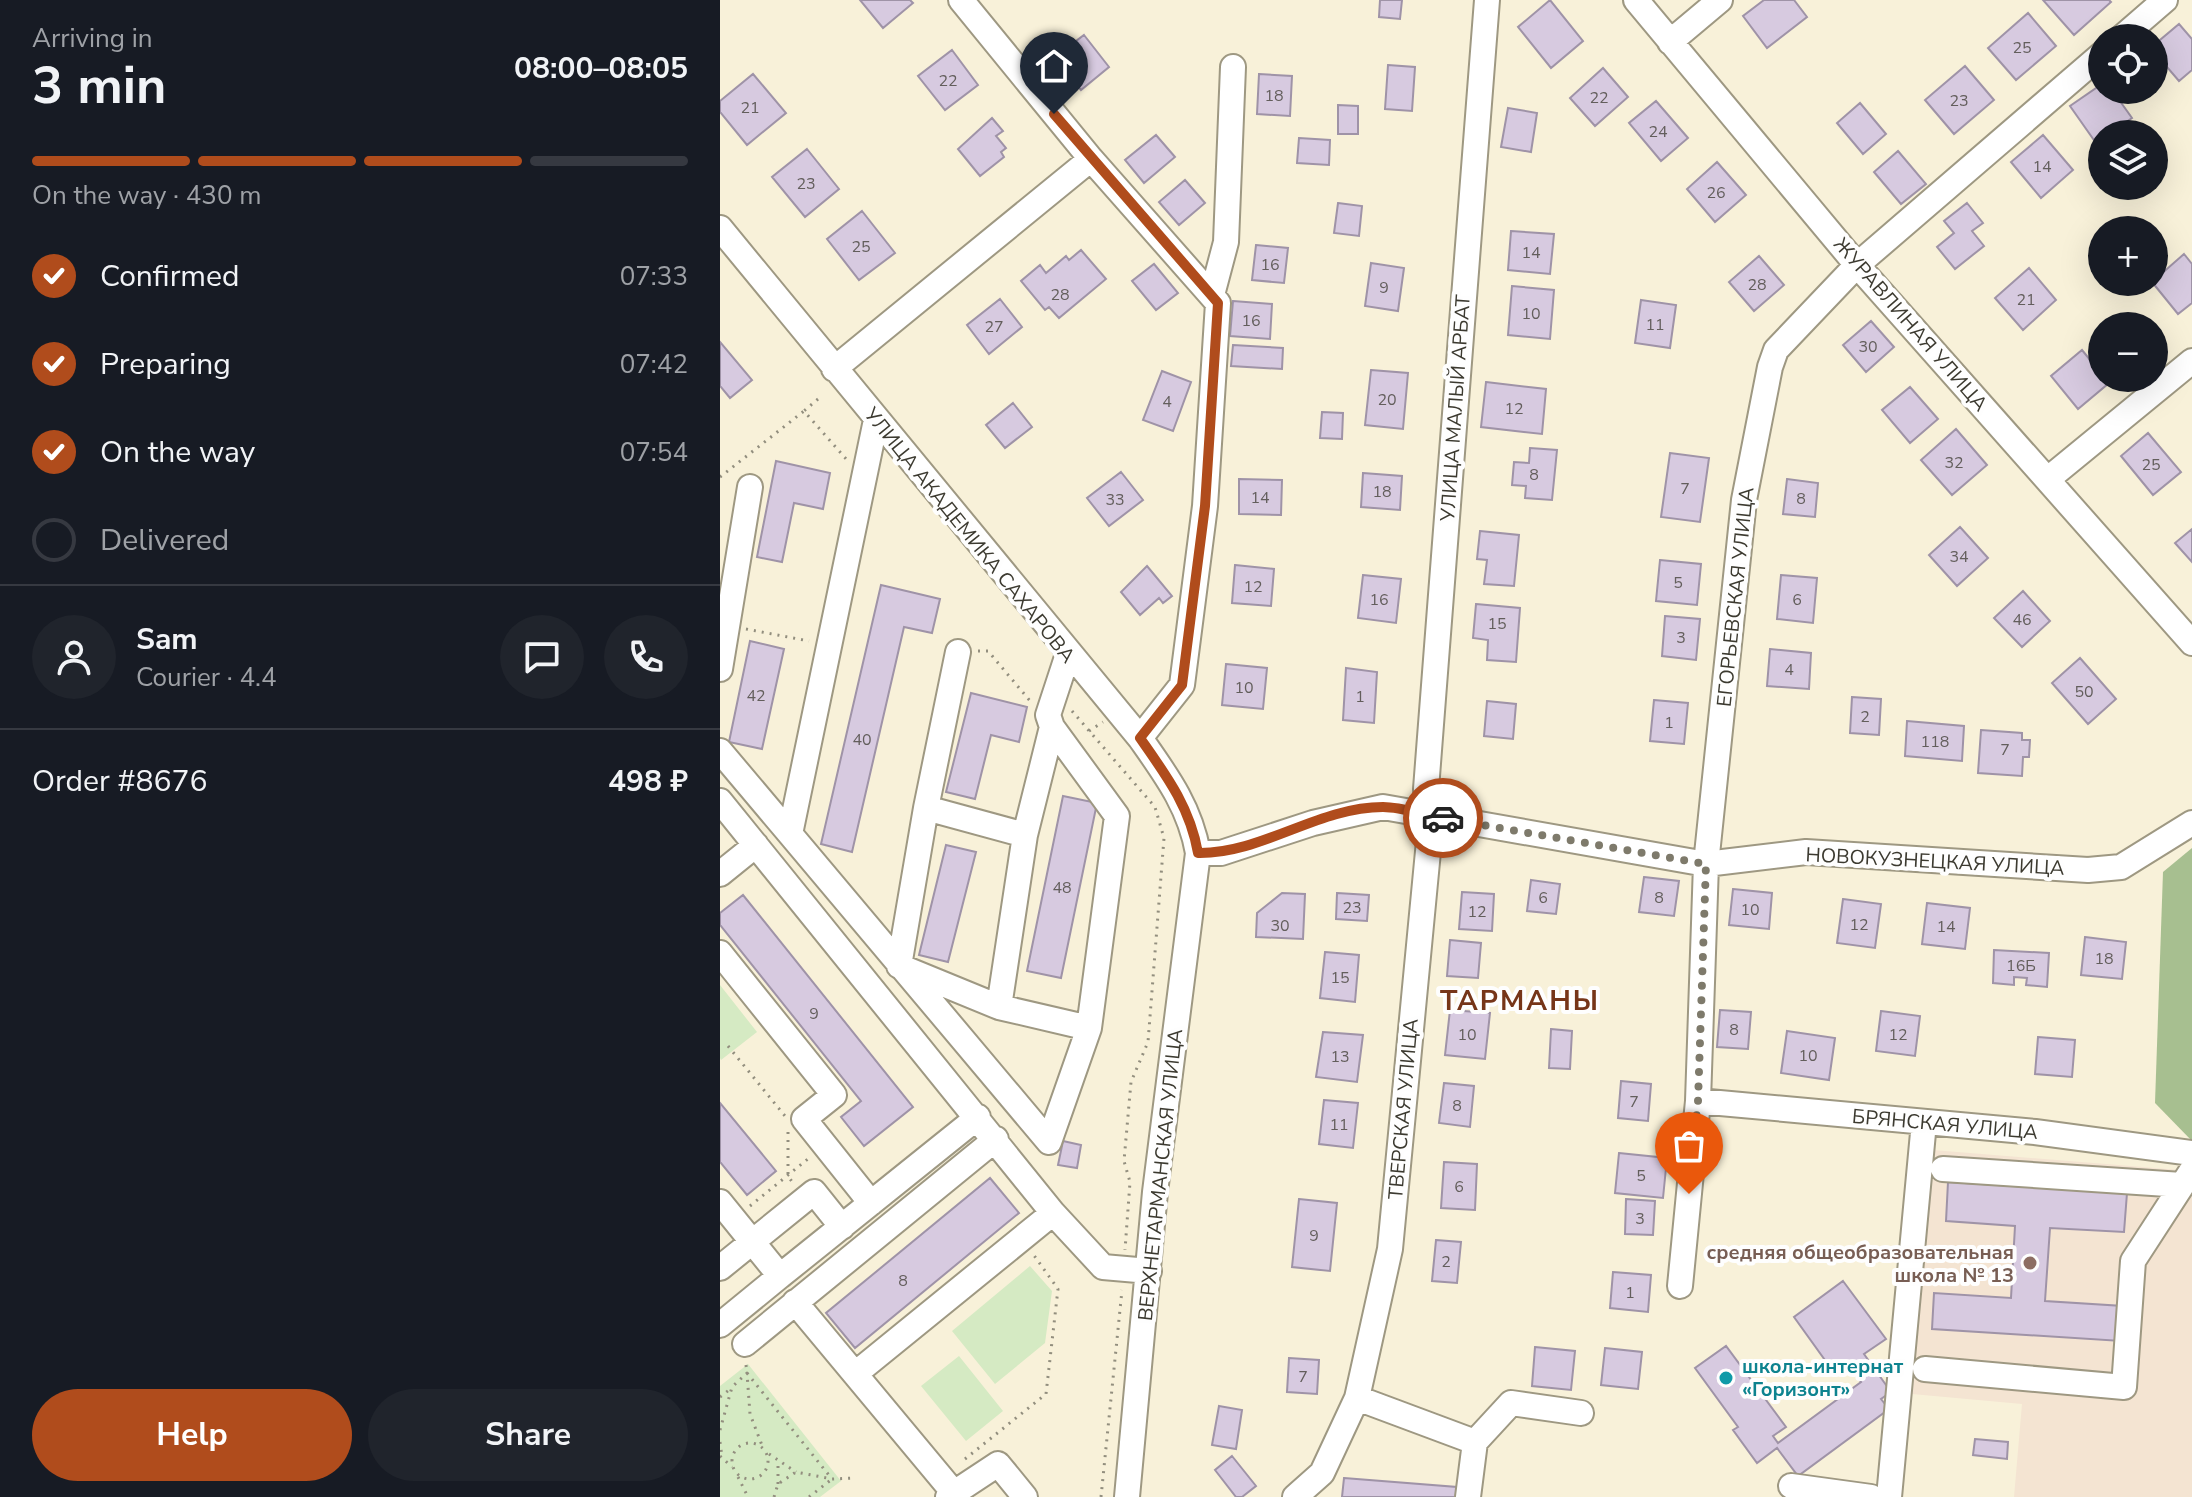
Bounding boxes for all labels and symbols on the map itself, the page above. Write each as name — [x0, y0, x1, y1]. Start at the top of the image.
pin — [1020, 32, 1088, 114]
house number: 25 — [2012, 37, 2032, 59]
house number: 22 — [938, 70, 958, 92]
house number: 18 — [1264, 85, 1284, 107]
house number: 22 — [1589, 87, 1609, 109]
house number: 23 — [1949, 90, 1969, 112]
house number: 21 — [740, 97, 760, 119]
house number: 24 — [1648, 121, 1668, 143]
house number: 14 — [2032, 156, 2052, 178]
house number: 23 — [796, 173, 816, 195]
house number: 26 — [1706, 182, 1726, 204]
street label: ЖУРАВЛИНАЯ УЛИЦА — [1828, 232, 1994, 417]
house number: 25 — [851, 236, 871, 258]
house number: 14 — [1521, 242, 1541, 264]
house number: 16 — [1260, 254, 1280, 276]
house number: 28 — [1747, 274, 1767, 296]
house number: 9 — [1379, 277, 1389, 299]
house number: 28 — [1050, 284, 1070, 306]
house number: 21 — [2016, 289, 2036, 311]
street label: УЛИЦА МАЛЫЙ АРБАТ — [1434, 294, 1477, 523]
house number: 10 — [1521, 303, 1541, 325]
house number: 16 — [1241, 310, 1261, 332]
house number: 11 — [1645, 314, 1665, 336]
house number: 27 — [984, 316, 1004, 338]
house number: 30 — [1858, 336, 1878, 358]
house number: 20 — [1377, 389, 1397, 411]
house number: 4 — [1162, 391, 1172, 413]
house number: 12 — [1504, 398, 1524, 420]
street label: УЛИЦА АКАДЕМИКА САХАРОВА — [857, 401, 1081, 669]
house number: 32 — [1944, 452, 1964, 474]
house number: 25 — [2141, 454, 2161, 476]
house number: 8 — [1529, 464, 1539, 486]
house number: 7 — [1680, 478, 1690, 500]
house number: 18 — [1372, 481, 1392, 503]
street label: ЕГОРЬЕВСКАЯ УЛИЦА — [1711, 486, 1760, 708]
house number: 14 — [1250, 487, 1270, 509]
house number: 8 — [1796, 488, 1806, 510]
house number: 33 — [1105, 489, 1125, 511]
house number: 34 — [1949, 546, 1969, 568]
house number: 5 — [1673, 572, 1683, 594]
house number: 12 — [1243, 576, 1263, 598]
house number: 16 — [1369, 589, 1389, 611]
house number: 6 — [1792, 589, 1802, 611]
house number: 46 — [2012, 609, 2032, 631]
house number: 15 — [1487, 613, 1507, 635]
house number: 3 — [1676, 627, 1686, 649]
house number: 4 — [1784, 659, 1794, 681]
house number: 10 — [1234, 677, 1254, 699]
house number: 50 — [2074, 681, 2094, 703]
house number: 42 — [746, 685, 766, 707]
house number: 1 — [1355, 686, 1365, 708]
house number: 2 — [1860, 706, 1870, 728]
house number: 1 — [1664, 712, 1674, 734]
house number: 40 — [852, 729, 872, 751]
house number: 118 — [1921, 731, 1949, 753]
house number: 7 — [2000, 739, 2010, 761]
courier — [1403, 778, 1483, 858]
street label: НОВОКУЗНЕЦКАЯ УЛИЦА — [1805, 841, 2065, 882]
house number: 48 — [1052, 877, 1072, 899]
house number: 6 — [1538, 887, 1548, 909]
house number: 8 — [1654, 887, 1664, 909]
house number: 23 — [1342, 897, 1362, 919]
house number: 10 — [1740, 899, 1760, 921]
house number: 12 — [1467, 901, 1487, 923]
house number: 12 — [1849, 914, 1869, 936]
house number: 30 — [1270, 915, 1290, 937]
house number: 14 — [1936, 916, 1956, 938]
house number: 18 — [2094, 948, 2114, 970]
house number: 16Б — [2006, 955, 2036, 977]
house number: 15 — [1330, 967, 1350, 989]
district label: ТАРМАНЫ — [1440, 982, 1600, 1020]
house number: 9 — [809, 1003, 819, 1025]
street label: ТВЕРСКАЯ УЛИЦА — [1382, 1017, 1425, 1201]
house number: 8 — [1729, 1019, 1739, 1041]
house number: 10 — [1457, 1024, 1477, 1046]
house number: 12 — [1888, 1024, 1908, 1046]
street label: ВЕРХНЕТАРМАНСКАЯ УЛИЦА — [1132, 1027, 1189, 1322]
house number: 10 — [1798, 1045, 1818, 1067]
house number: 13 — [1330, 1046, 1350, 1068]
house number: 7 — [1629, 1091, 1639, 1113]
house number: 8 — [1452, 1095, 1462, 1117]
street label: БРЯНСКАЯ УЛИЦА — [1851, 1103, 2039, 1146]
pin — [1655, 1112, 1723, 1194]
house number: 11 — [1329, 1114, 1349, 1136]
house number: 5 — [1636, 1165, 1646, 1187]
house number: 6 — [1454, 1176, 1464, 1198]
house number: 3 — [1635, 1208, 1645, 1230]
house number: 9 — [1309, 1225, 1319, 1247]
place label: средняя общеобразовательная школа № 13 — [1707, 1239, 2014, 1289]
house number: 2 — [1441, 1251, 1451, 1273]
marker: средняя общеобразовательная школа № 13 — [2021, 1254, 2039, 1272]
house number: 8 — [898, 1270, 908, 1292]
house number: 1 — [1625, 1282, 1635, 1304]
place label: школа-интернат «Горизонт» — [1742, 1353, 1904, 1403]
house number: 7 — [1298, 1366, 1308, 1388]
marker: школа-интернат «Горизонт» — [1717, 1369, 1735, 1387]

